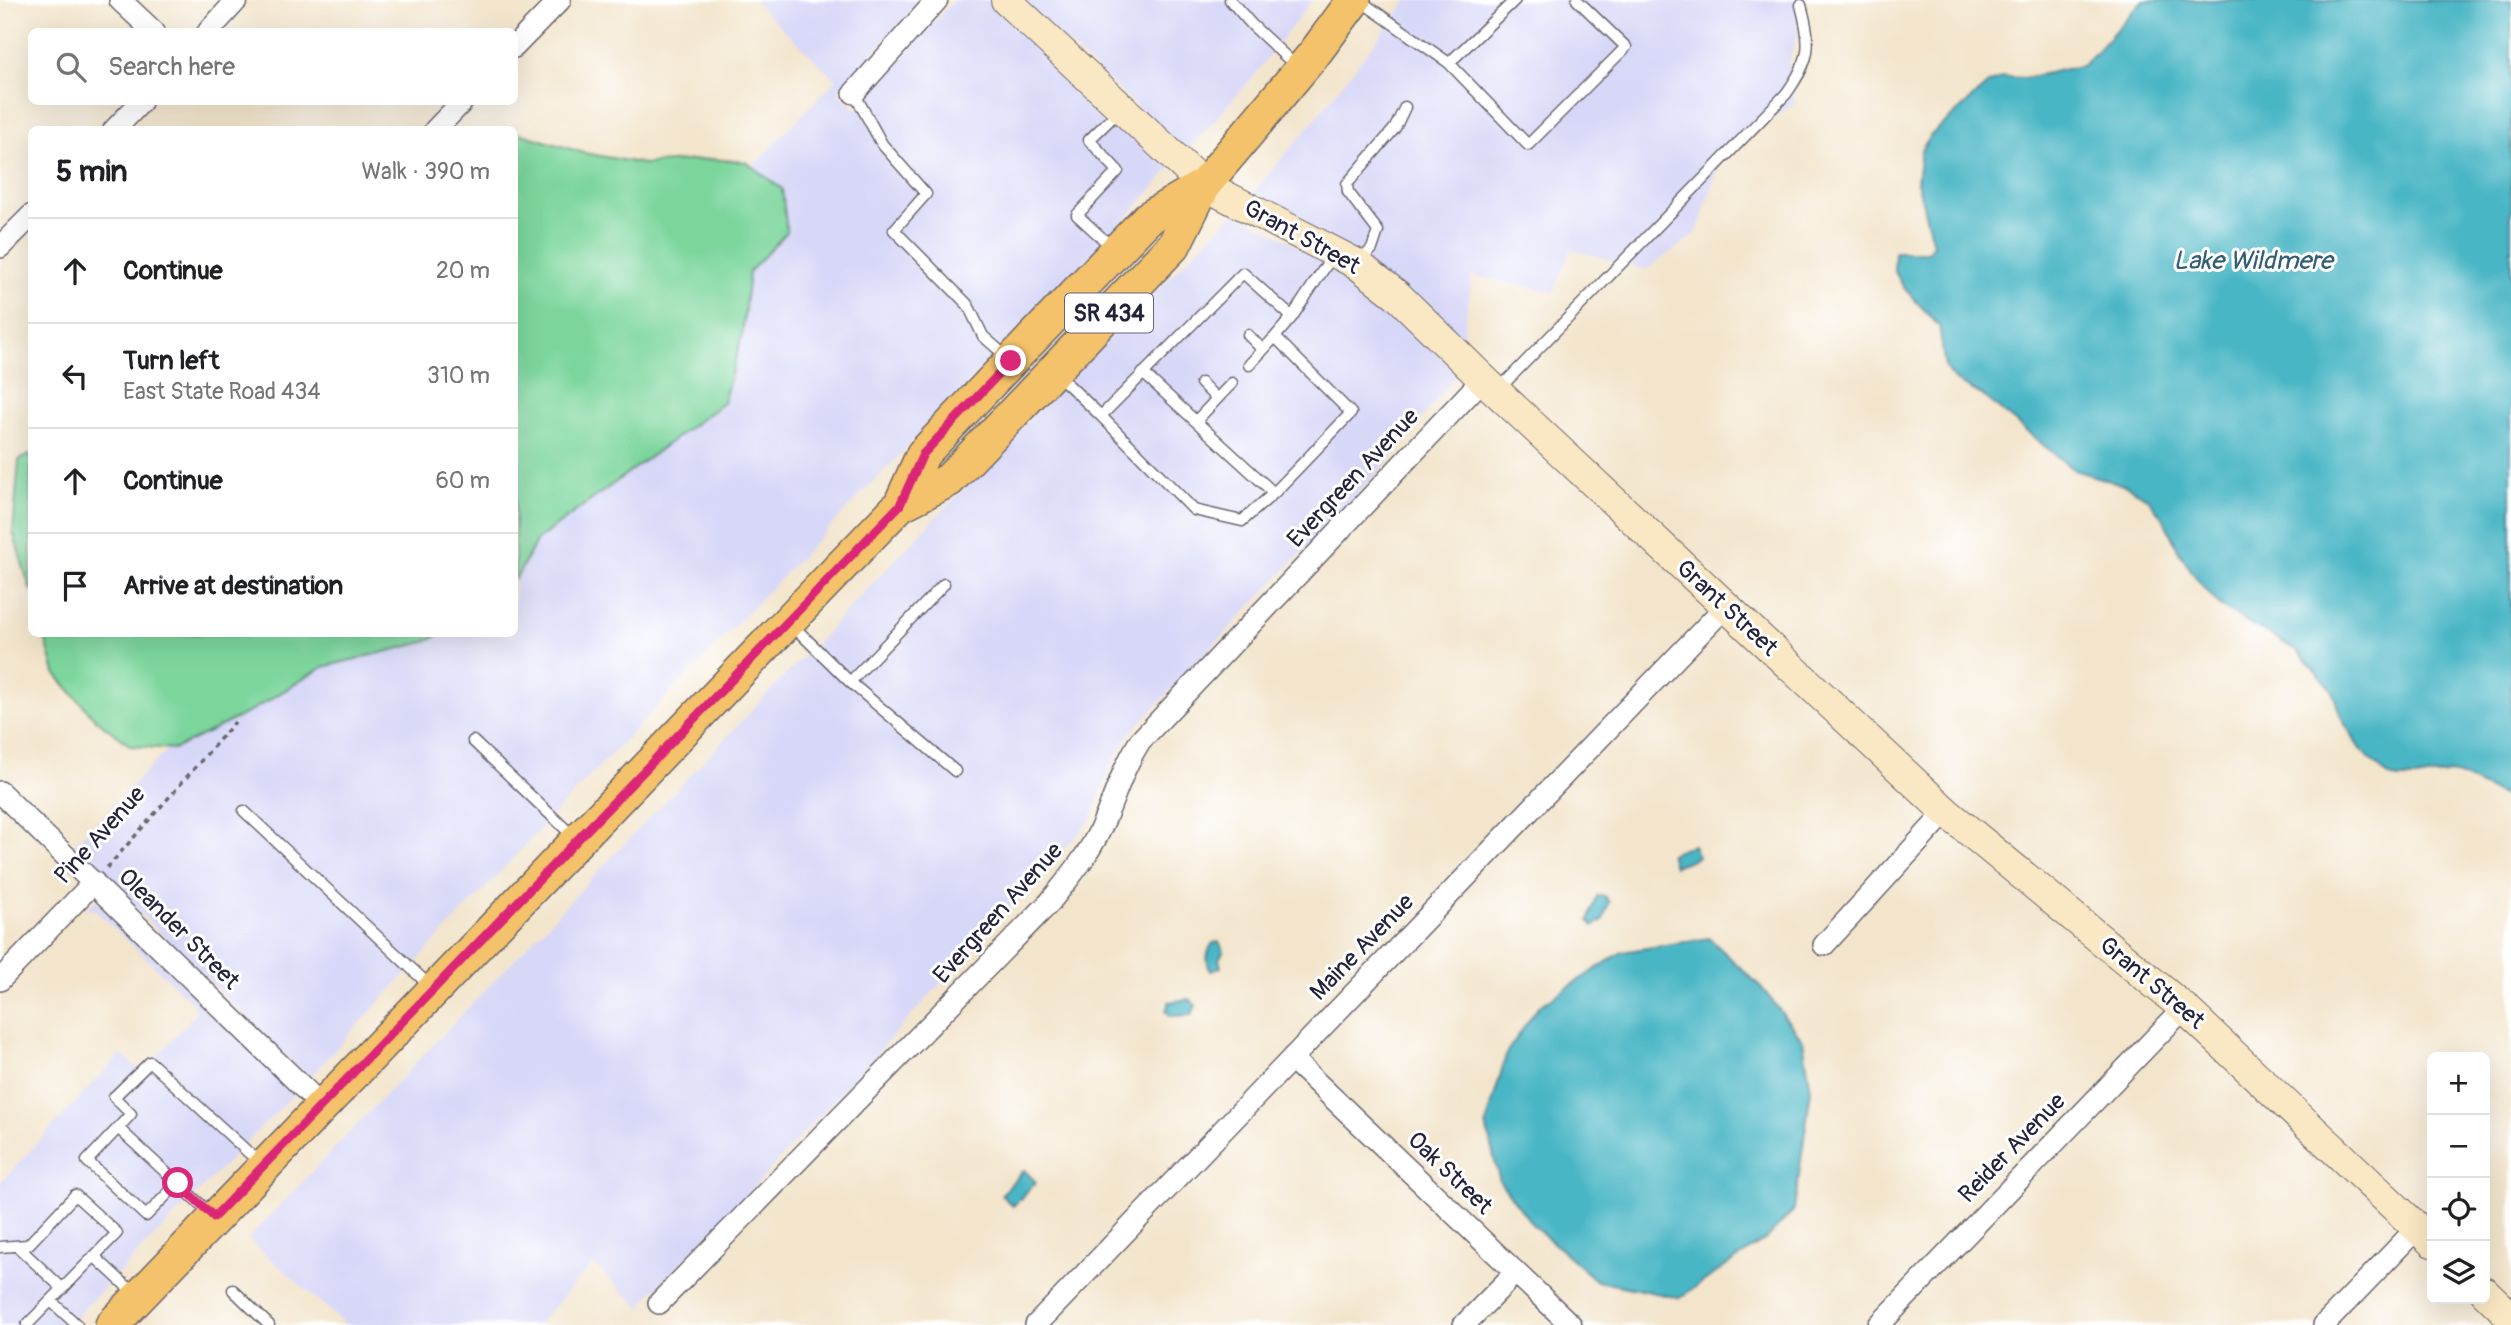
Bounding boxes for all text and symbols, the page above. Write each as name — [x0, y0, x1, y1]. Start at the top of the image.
search box — [28, 28, 518, 105]
icon: search — [52, 48, 90, 86]
text: Search here — [108, 51, 235, 83]
text: 5 min — [56, 153, 127, 190]
text: Walk · 390 m — [361, 157, 490, 186]
street label: Grant Street — [1239, 193, 1365, 281]
water label: Lake Wildmere — [2173, 245, 2335, 277]
icon: ahead — [56, 252, 94, 290]
text: Continue — [123, 255, 223, 287]
text: 20 m — [436, 256, 490, 285]
road number: SR 434 — [1065, 294, 1153, 332]
text: Turn left — [123, 345, 219, 377]
route end — [995, 345, 1026, 376]
icon: left — [56, 357, 94, 395]
text: 310 m — [427, 361, 490, 390]
text: East State Road 434 — [123, 377, 321, 406]
street label: Evergreen Avenue — [1281, 402, 1425, 554]
icon: ahead — [56, 462, 94, 500]
text: Continue — [123, 465, 223, 497]
text: 60 m — [435, 466, 490, 495]
street label: Grant Street — [1670, 554, 1784, 663]
icon: arrive — [56, 567, 94, 605]
text: Arrive at destination — [123, 570, 343, 602]
street label: Pine Avenue — [49, 780, 152, 890]
street label: Evergreen Avenue — [927, 836, 1069, 989]
street label: Oleander Street — [112, 862, 246, 996]
street label: Maine Avenue — [1304, 888, 1420, 1006]
street label: Grant Street — [2094, 931, 2211, 1036]
map controls — [2427, 1052, 2490, 1304]
button: + — [2427, 1052, 2490, 1115]
street label: Reider Avenue — [1952, 1087, 2072, 1209]
button: − — [2427, 1115, 2490, 1178]
street label: Oak Street — [1402, 1126, 1499, 1221]
route start — [162, 1167, 193, 1198]
button: locate — [2427, 1178, 2490, 1241]
button: layers — [2427, 1241, 2490, 1304]

